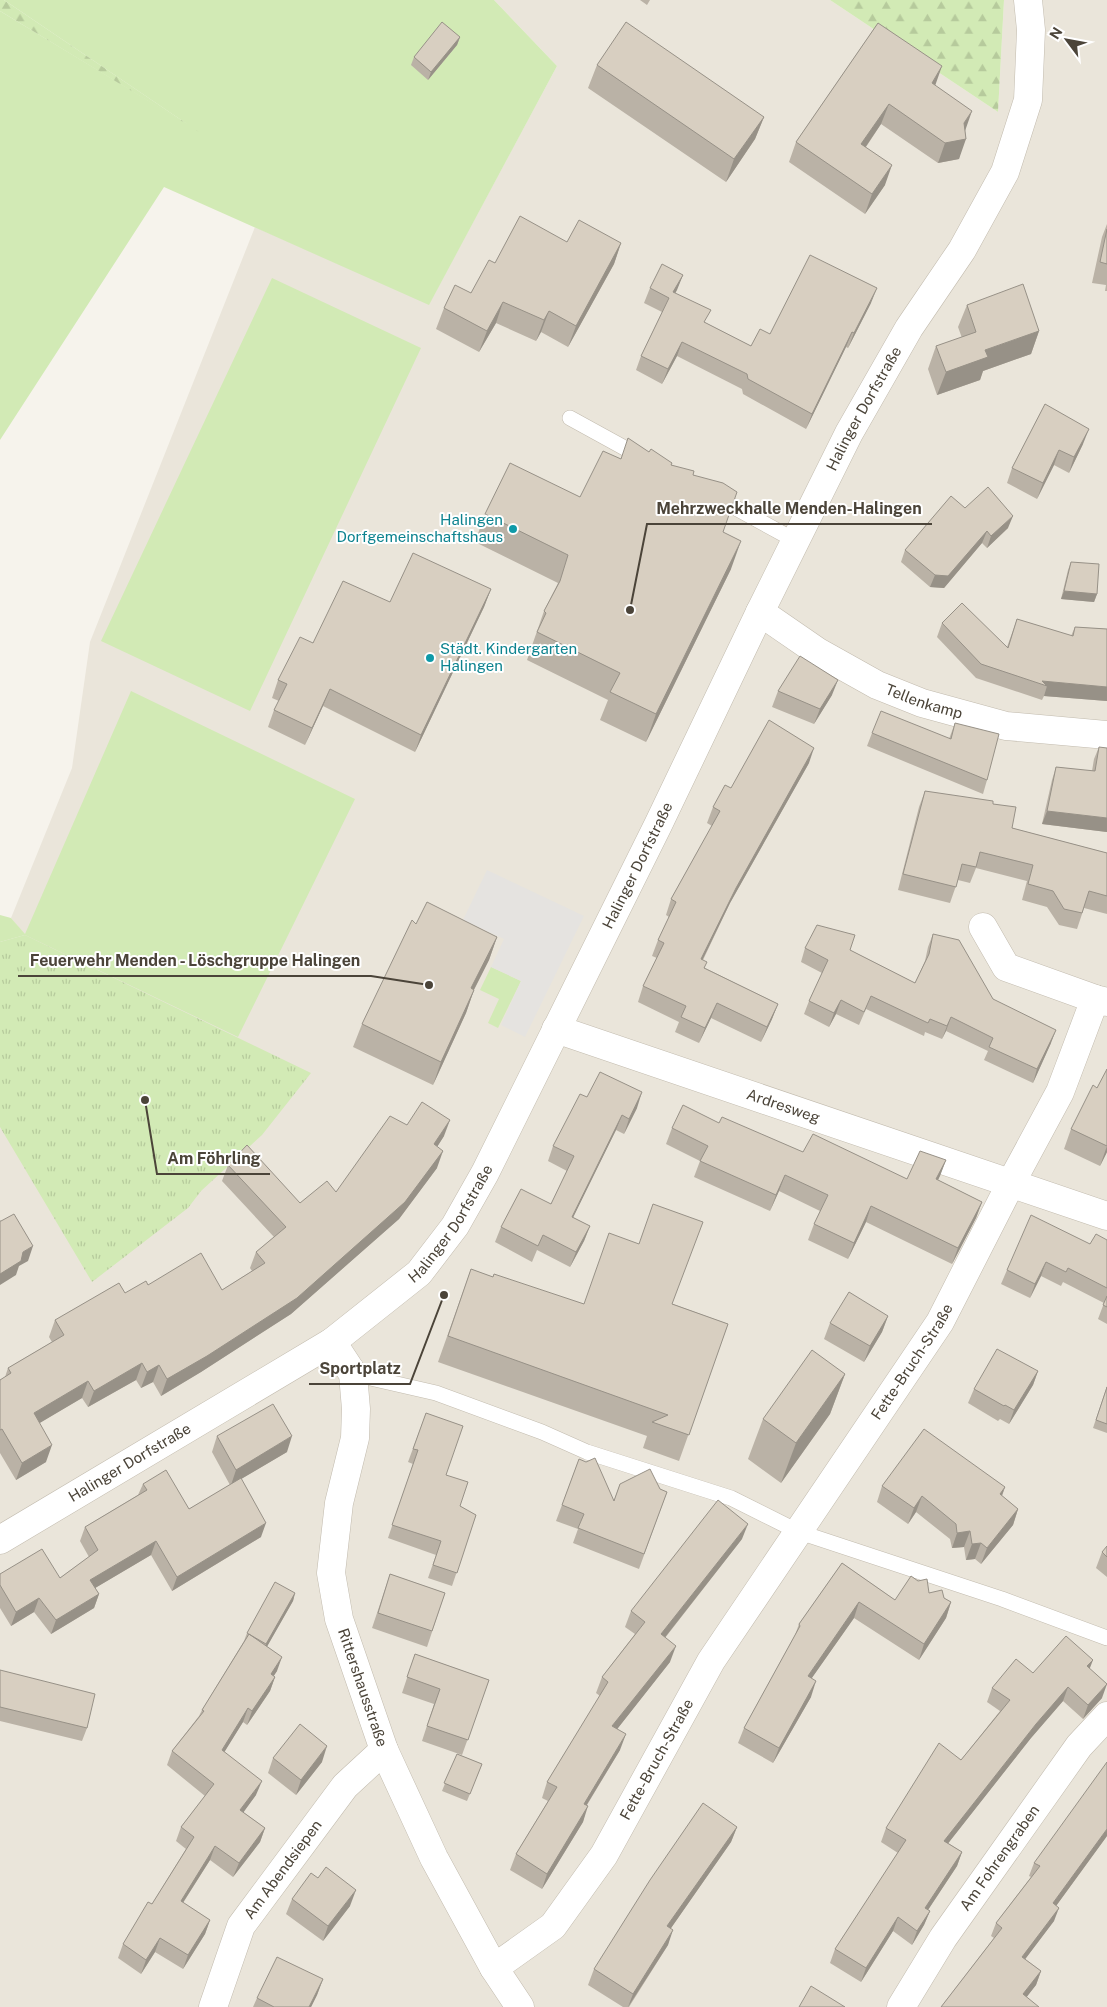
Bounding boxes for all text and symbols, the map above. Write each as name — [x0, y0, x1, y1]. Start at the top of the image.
north arrow — [1042, 15, 1092, 65]
text: N — [1046, 24, 1066, 42]
street label: Halinger Dorfstraße — [823, 343, 905, 473]
callout: Mehrzweckhalle Menden-Halingen — [647, 493, 932, 524]
text: Mehrzweckhalle Menden-Halingen — [656, 499, 922, 518]
place label: Halingen Dorfgemeinschaftshaus — [337, 511, 503, 545]
marker: Halingen Dorfgemeinschaftshaus — [507, 523, 519, 535]
place label: Städt. Kindergarten Halingen — [440, 640, 577, 674]
marker: Städt. Kindergarten Halingen — [424, 652, 436, 664]
street label: Tellenkamp — [883, 680, 965, 722]
street label: Halinger Dorfstraße — [599, 799, 676, 931]
callout: Feuerwehr Menden - Löschgruppe Halingen — [18, 945, 371, 976]
text: Feuerwehr Menden - Löschgruppe Halingen — [30, 951, 360, 970]
street label: Ardresweg — [744, 1085, 822, 1126]
callout: Am Föhrling — [157, 1143, 270, 1174]
text: Am Föhrling — [167, 1149, 261, 1168]
street label: Halinger Dorfstraße — [405, 1162, 496, 1286]
street label: Fette-Bruch-Straße — [867, 1301, 956, 1423]
callout: Sportplatz — [309, 1353, 410, 1384]
text: Sportplatz — [319, 1359, 401, 1378]
street label: Halinger Dorfstraße — [65, 1419, 194, 1505]
street label: Rittershausstraße — [335, 1626, 391, 1749]
street label: Fette-Bruch-Straße — [616, 1696, 696, 1823]
street label: Am Fohrengraben — [956, 1801, 1043, 1914]
street label: Am Abendsiepen — [240, 1816, 325, 1922]

